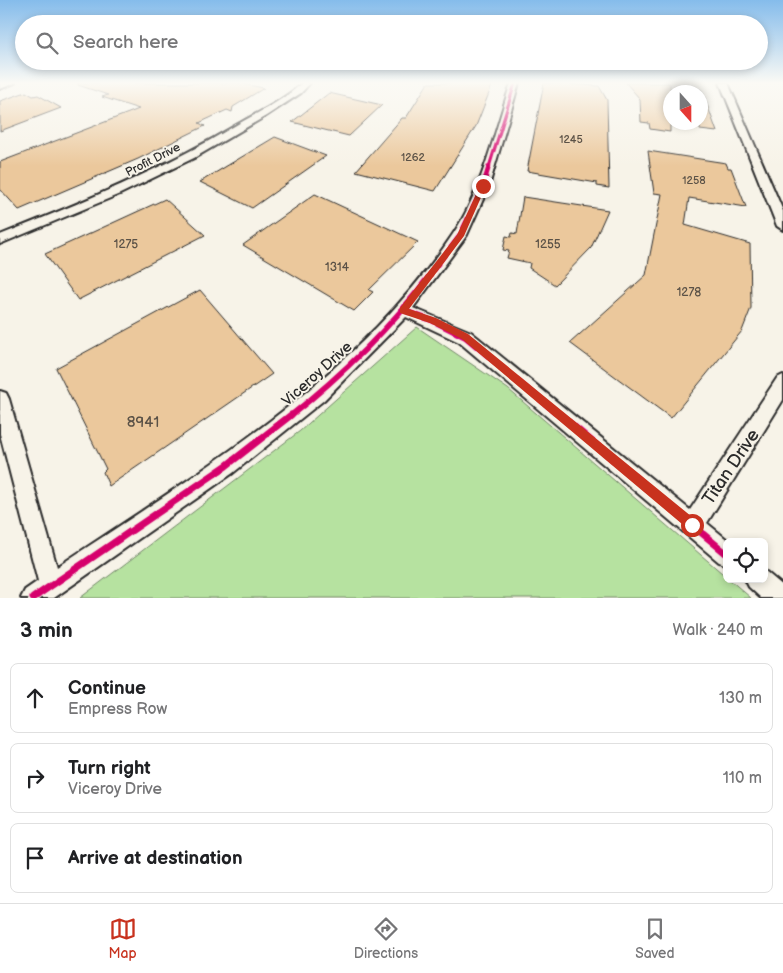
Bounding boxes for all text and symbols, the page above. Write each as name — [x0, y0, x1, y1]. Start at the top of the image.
search box — [15, 15, 768, 70]
icon: search — [33, 29, 61, 57]
text: Search here — [73, 31, 178, 54]
north arrow — [663, 85, 708, 130]
house number: 1245 — [559, 133, 583, 146]
street label: Profit Drive — [123, 140, 183, 180]
house number: 1262 — [401, 151, 425, 164]
house number: 1258 — [682, 174, 706, 187]
route end — [472, 175, 495, 198]
house number: 1275 — [114, 237, 138, 252]
house number: 1255 — [535, 237, 561, 252]
house number: 1314 — [325, 260, 350, 275]
house number: 1278 — [677, 285, 701, 300]
street label: Viceroy Drive — [278, 337, 356, 411]
house number: 8941 — [127, 413, 159, 432]
street label: Titan Drive — [698, 425, 764, 509]
route start — [681, 514, 704, 537]
map controls — [723, 538, 768, 583]
button: locate — [723, 538, 768, 583]
text: 3 min — [20, 618, 73, 643]
text: Walk · 240 m — [673, 621, 763, 640]
text: Continue — [68, 677, 146, 700]
icon: ahead — [21, 684, 49, 712]
text: 130 m — [719, 689, 762, 708]
text: Empress Row — [68, 700, 167, 719]
text: Turn right — [68, 757, 151, 780]
icon: right — [21, 764, 49, 792]
text: 110 m — [723, 769, 762, 788]
text: Viceroy Drive — [68, 780, 162, 799]
icon: arrive — [21, 844, 49, 872]
text: Arrive at destination — [68, 847, 243, 870]
tab: Map — [109, 915, 137, 962]
tab: Directions — [354, 915, 418, 962]
tab: Saved — [635, 915, 674, 962]

